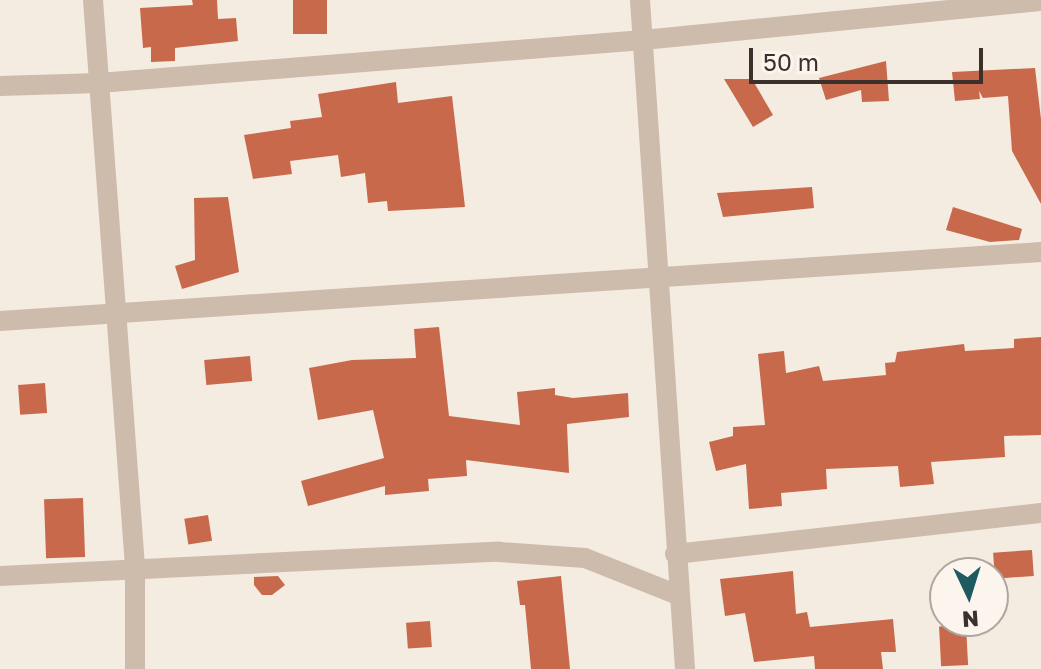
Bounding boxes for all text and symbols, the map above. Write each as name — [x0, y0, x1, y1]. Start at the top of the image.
scale bar — [753, 32, 987, 82]
text: 50 m — [763, 47, 819, 76]
north arrow — [929, 557, 1009, 637]
text: N — [961, 605, 980, 633]

